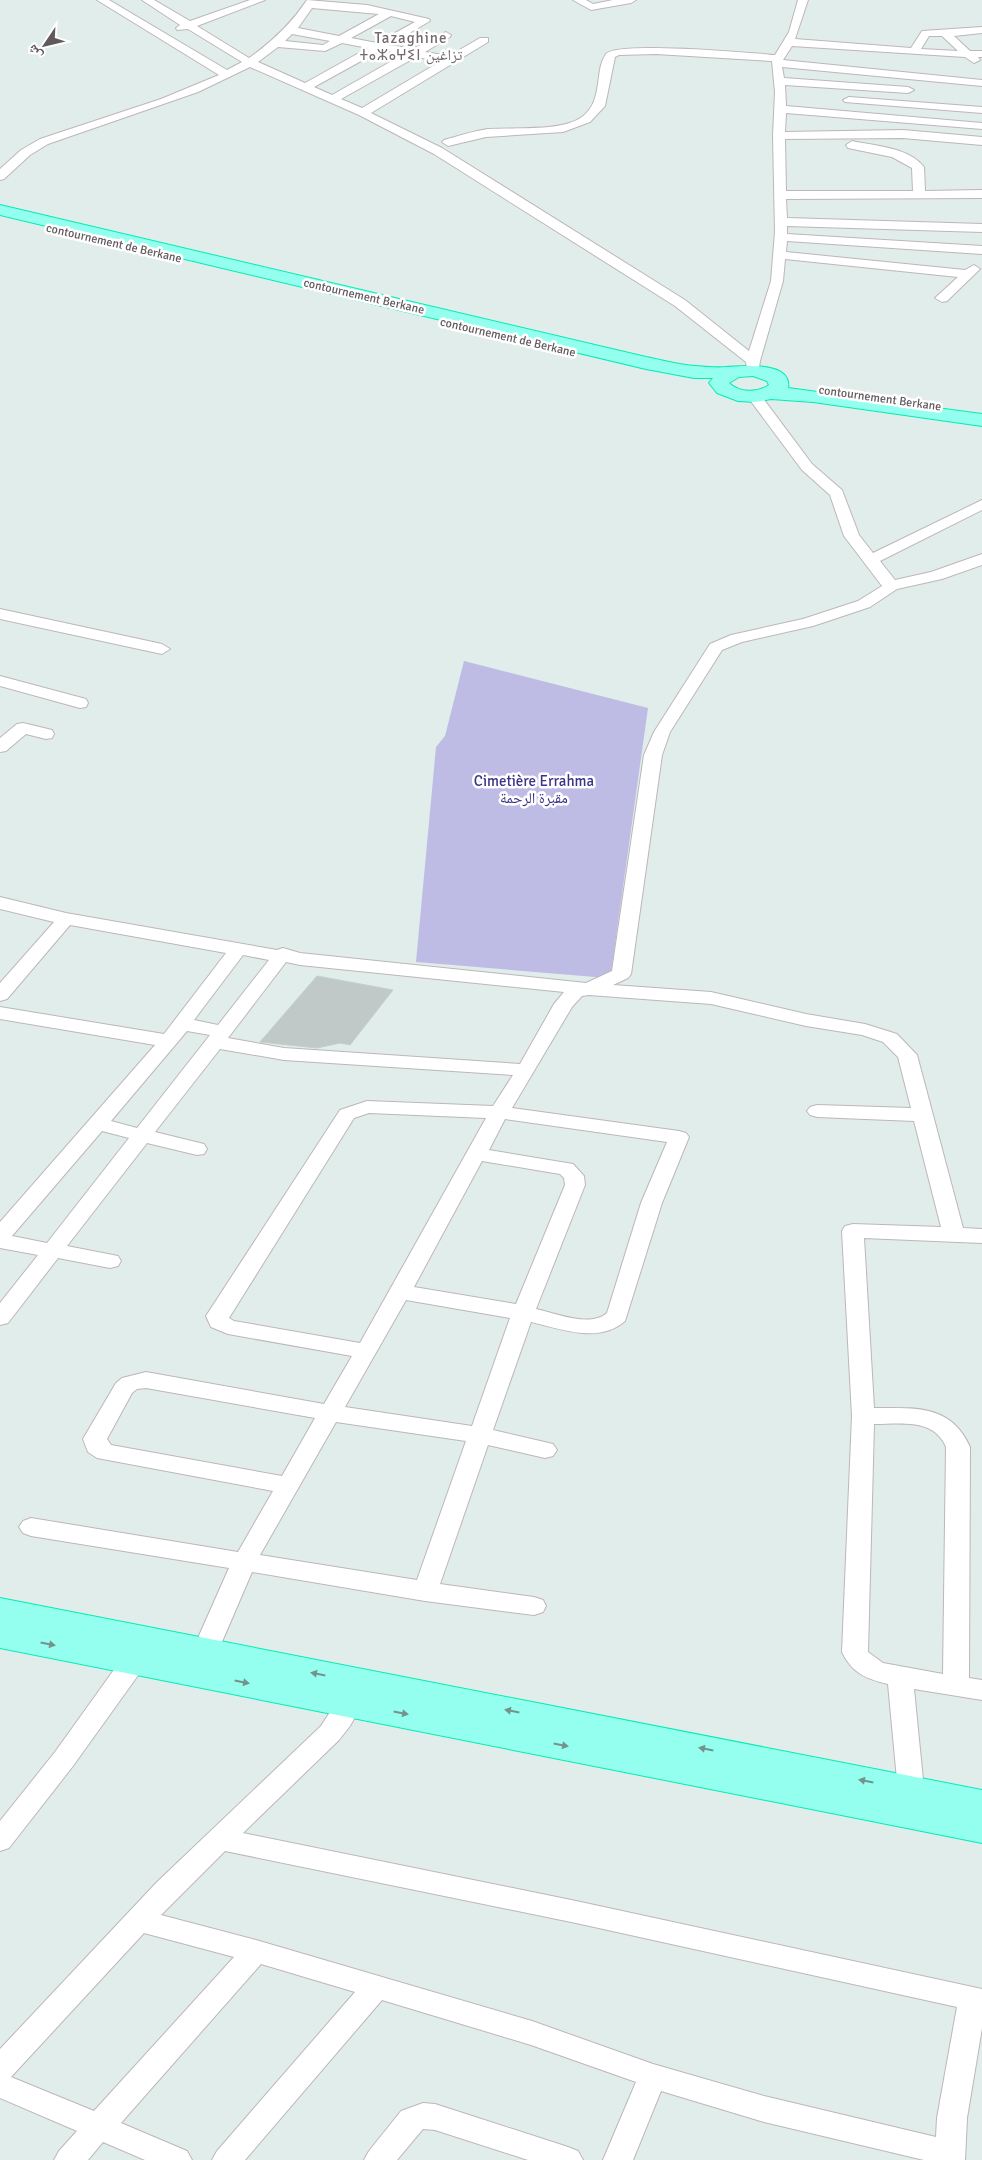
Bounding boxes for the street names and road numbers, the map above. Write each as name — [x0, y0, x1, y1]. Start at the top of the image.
street label: contournement de Berkane — [45, 221, 183, 266]
street label: contournement Berkane — [302, 275, 426, 318]
street label: contournement de Berkane — [439, 315, 577, 360]
street label: contournement Berkane — [818, 382, 942, 415]

